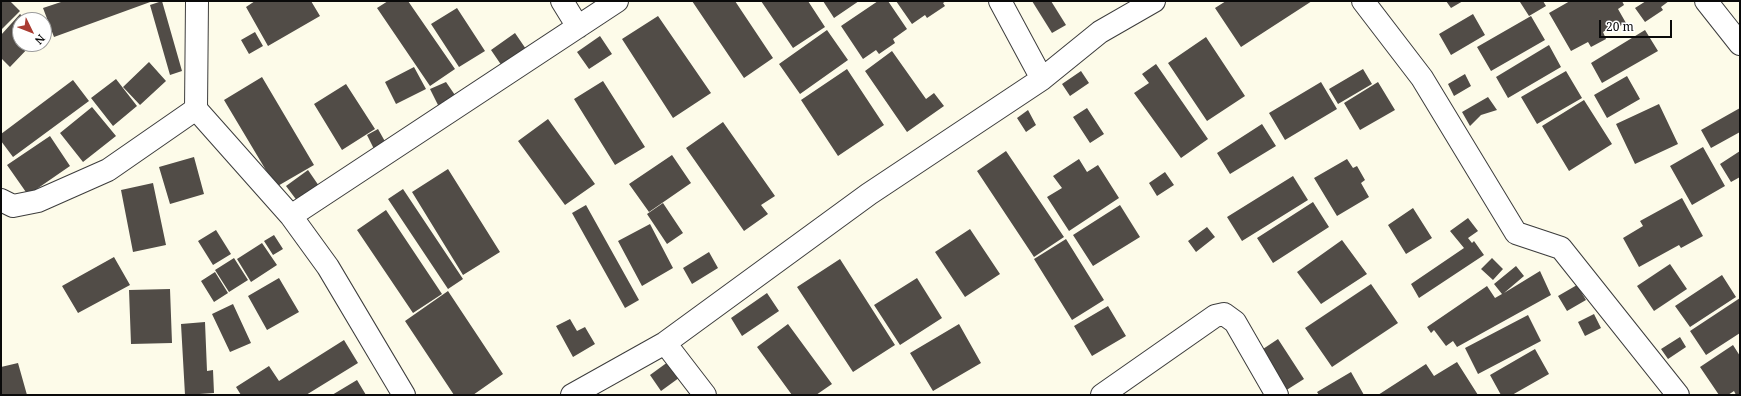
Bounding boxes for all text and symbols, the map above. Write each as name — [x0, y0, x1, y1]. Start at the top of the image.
north arrow — [12, 12, 52, 52]
scale bar — [1601, 12, 1674, 38]
text: 20 m — [1606, 18, 1634, 35]
text: N — [32, 32, 49, 48]

